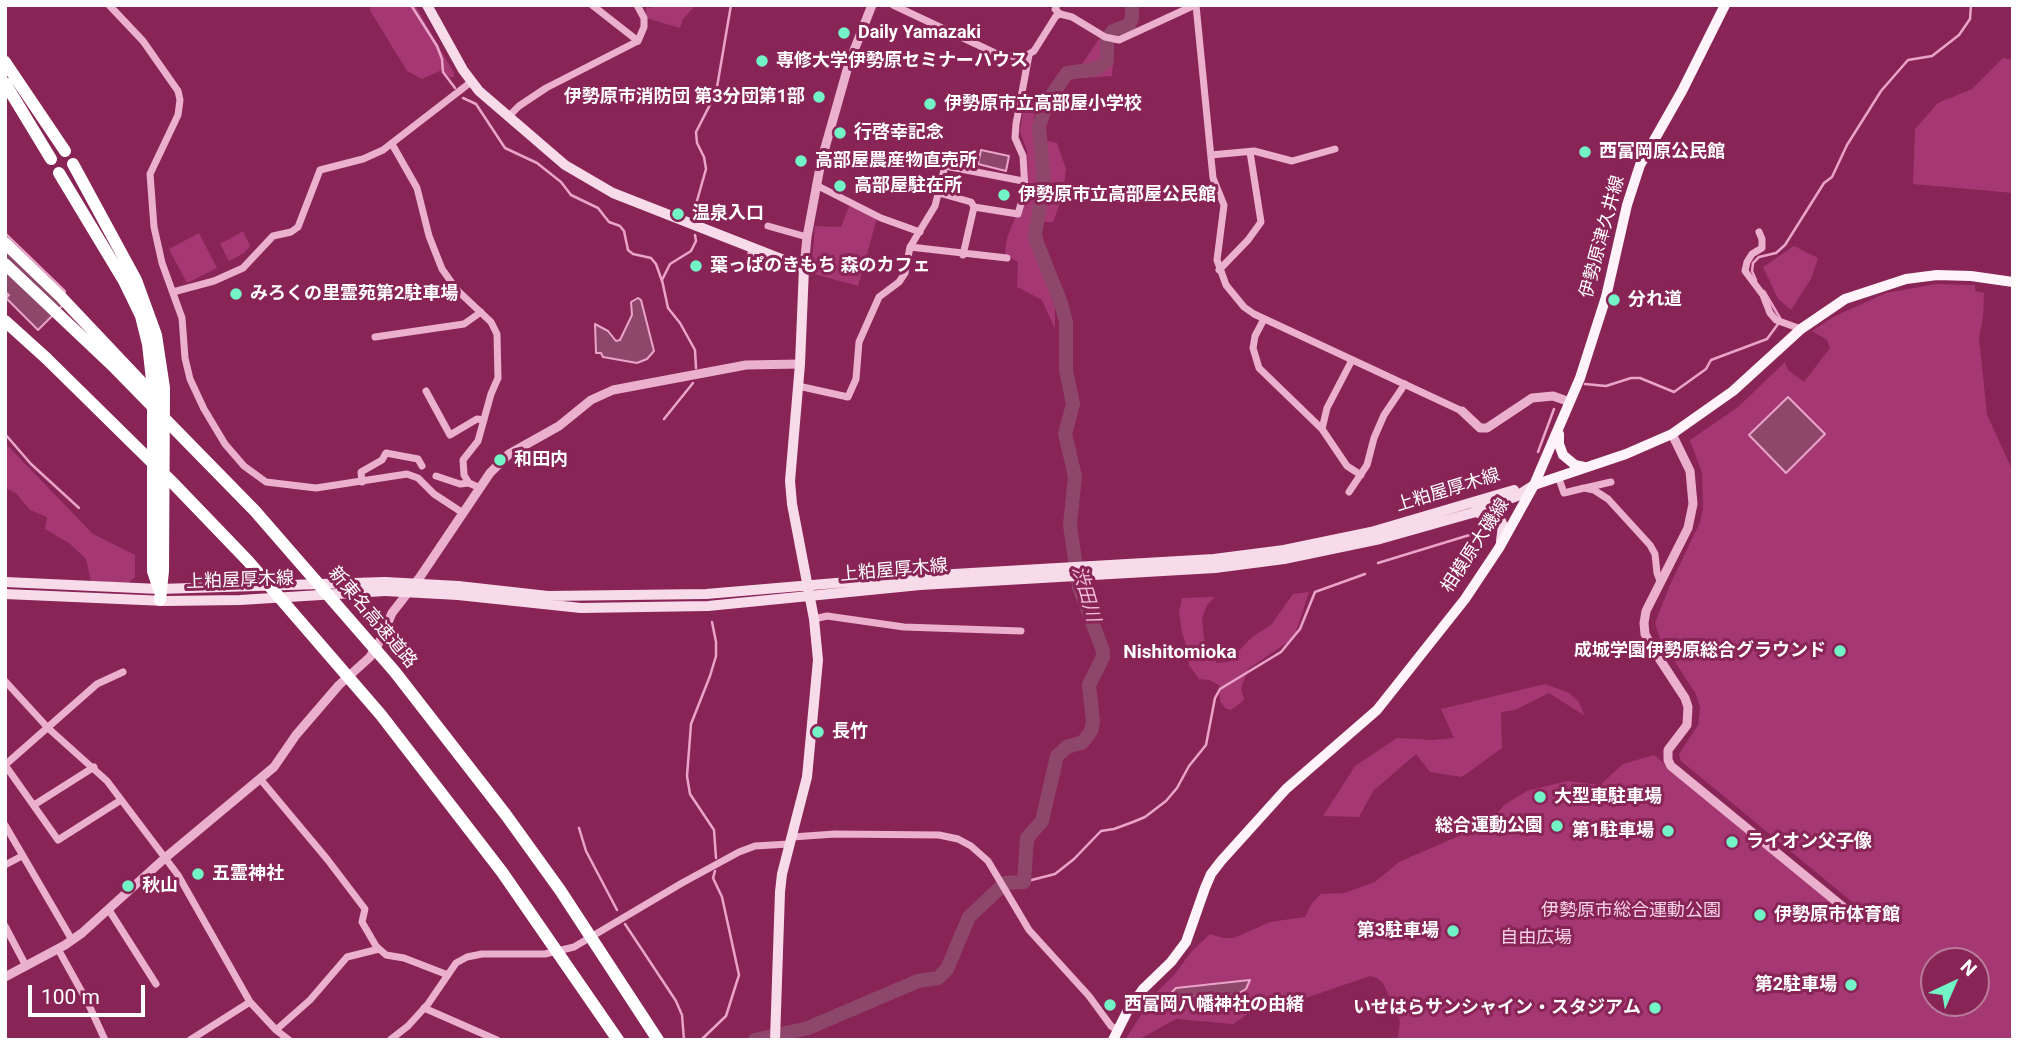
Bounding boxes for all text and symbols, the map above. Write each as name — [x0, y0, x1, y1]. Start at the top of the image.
place label: Daily Yamazaki — [858, 22, 981, 44]
marker: Daily Yamazaki — [836, 25, 852, 41]
place label: 専修大学伊勢原セミナーハウス — [776, 50, 1028, 72]
marker: 専修大学伊勢原セミナーハウス — [754, 53, 770, 69]
place label: 伊勢原市消防団 第3分団第1部 — [564, 86, 805, 108]
marker: 伊勢原市消防団 第3分団第1部 — [811, 89, 827, 105]
place label: 伊勢原市立高部屋小学校 — [944, 93, 1142, 115]
marker: 伊勢原市立高部屋小学校 — [922, 96, 938, 112]
place label: 行啓幸記念 — [854, 122, 944, 144]
marker: 行啓幸記念 — [832, 125, 848, 141]
place label: 西富岡原公民館 — [1599, 141, 1725, 163]
marker: 西富岡原公民館 — [1577, 144, 1593, 160]
place label: 高部屋農産物直売所 — [815, 150, 977, 172]
marker: 高部屋農産物直売所 — [793, 153, 809, 169]
street label: 伊勢原津久井線 — [1576, 173, 1630, 301]
place label: 高部屋駐在所 — [854, 175, 962, 197]
marker: 高部屋駐在所 — [832, 178, 848, 194]
place label: 伊勢原市立高部屋公民館 — [1018, 184, 1216, 206]
marker: 伊勢原市立高部屋公民館 — [996, 187, 1012, 203]
place label: 温泉入口 — [692, 203, 764, 225]
marker: 温泉入口 — [670, 206, 686, 222]
place label: 葉っぱのきもち 森のカフェ — [710, 255, 930, 277]
marker: 葉っぱのきもち 森のカフェ — [688, 258, 704, 274]
place label: みろくの里霊苑第2駐車場 — [250, 283, 458, 305]
marker: みろくの里霊苑第2駐車場 — [228, 286, 244, 302]
place label: 分れ道 — [1628, 289, 1682, 311]
marker: 分れ道 — [1606, 292, 1622, 308]
place label: 和田内 — [514, 449, 568, 471]
marker: 和田内 — [492, 452, 508, 468]
street label: 上粕屋厚木線 — [1393, 465, 1503, 517]
street label: 相模原大磯線 — [1438, 495, 1514, 597]
street label: 上粕屋厚木線 — [839, 556, 949, 586]
street label: 新東名高速道路 — [323, 563, 421, 673]
water label: 渋田川 — [1066, 563, 1104, 625]
street label: 上粕屋厚木線 — [186, 568, 294, 594]
place label: 成城学園伊勢原総合グラウンド — [1574, 640, 1826, 662]
district label: Nishitomioka — [1123, 642, 1237, 664]
marker: 成城学園伊勢原総合グラウンド — [1832, 643, 1848, 659]
place label: 長竹 — [832, 721, 868, 743]
marker: 長竹 — [810, 724, 826, 740]
place label: 大型車駐車場 — [1554, 786, 1662, 808]
marker: 大型車駐車場 — [1532, 789, 1548, 805]
place label: 総合運動公園 — [1435, 815, 1543, 837]
marker: 総合運動公園 — [1549, 818, 1565, 834]
place label: 第1駐車場 — [1572, 820, 1654, 842]
marker: 第1駐車場 — [1660, 823, 1676, 839]
place label: ライオン父子像 — [1746, 831, 1872, 853]
marker: ライオン父子像 — [1724, 834, 1740, 850]
place label: 五霊神社 — [212, 863, 284, 885]
marker: 五霊神社 — [190, 866, 206, 882]
place label: 秋山 — [142, 875, 178, 897]
marker: 秋山 — [120, 878, 136, 894]
park label: 伊勢原市総合運動公園 — [1541, 900, 1721, 922]
place label: 伊勢原市体育館 — [1774, 904, 1900, 926]
marker: 伊勢原市体育館 — [1752, 907, 1768, 923]
place label: 第3駐車場 — [1357, 920, 1439, 942]
marker: 第3駐車場 — [1445, 923, 1461, 939]
park label: 自由広場 — [1500, 927, 1572, 949]
north arrow — [1920, 947, 1990, 1017]
text: N — [1956, 955, 1981, 981]
scale bar — [32, 972, 149, 1016]
place label: 第2駐車場 — [1755, 974, 1837, 996]
marker: 第2駐車場 — [1843, 977, 1859, 993]
text: 100 m — [41, 985, 100, 1009]
place label: 西富岡八幡神社の由緒 — [1124, 994, 1304, 1016]
marker: 西富岡八幡神社の由緒 — [1102, 997, 1118, 1013]
place label: いせはらサンシャイン・スタジアム — [1353, 997, 1641, 1019]
marker: いせはらサンシャイン・スタジアム — [1647, 1000, 1663, 1016]

